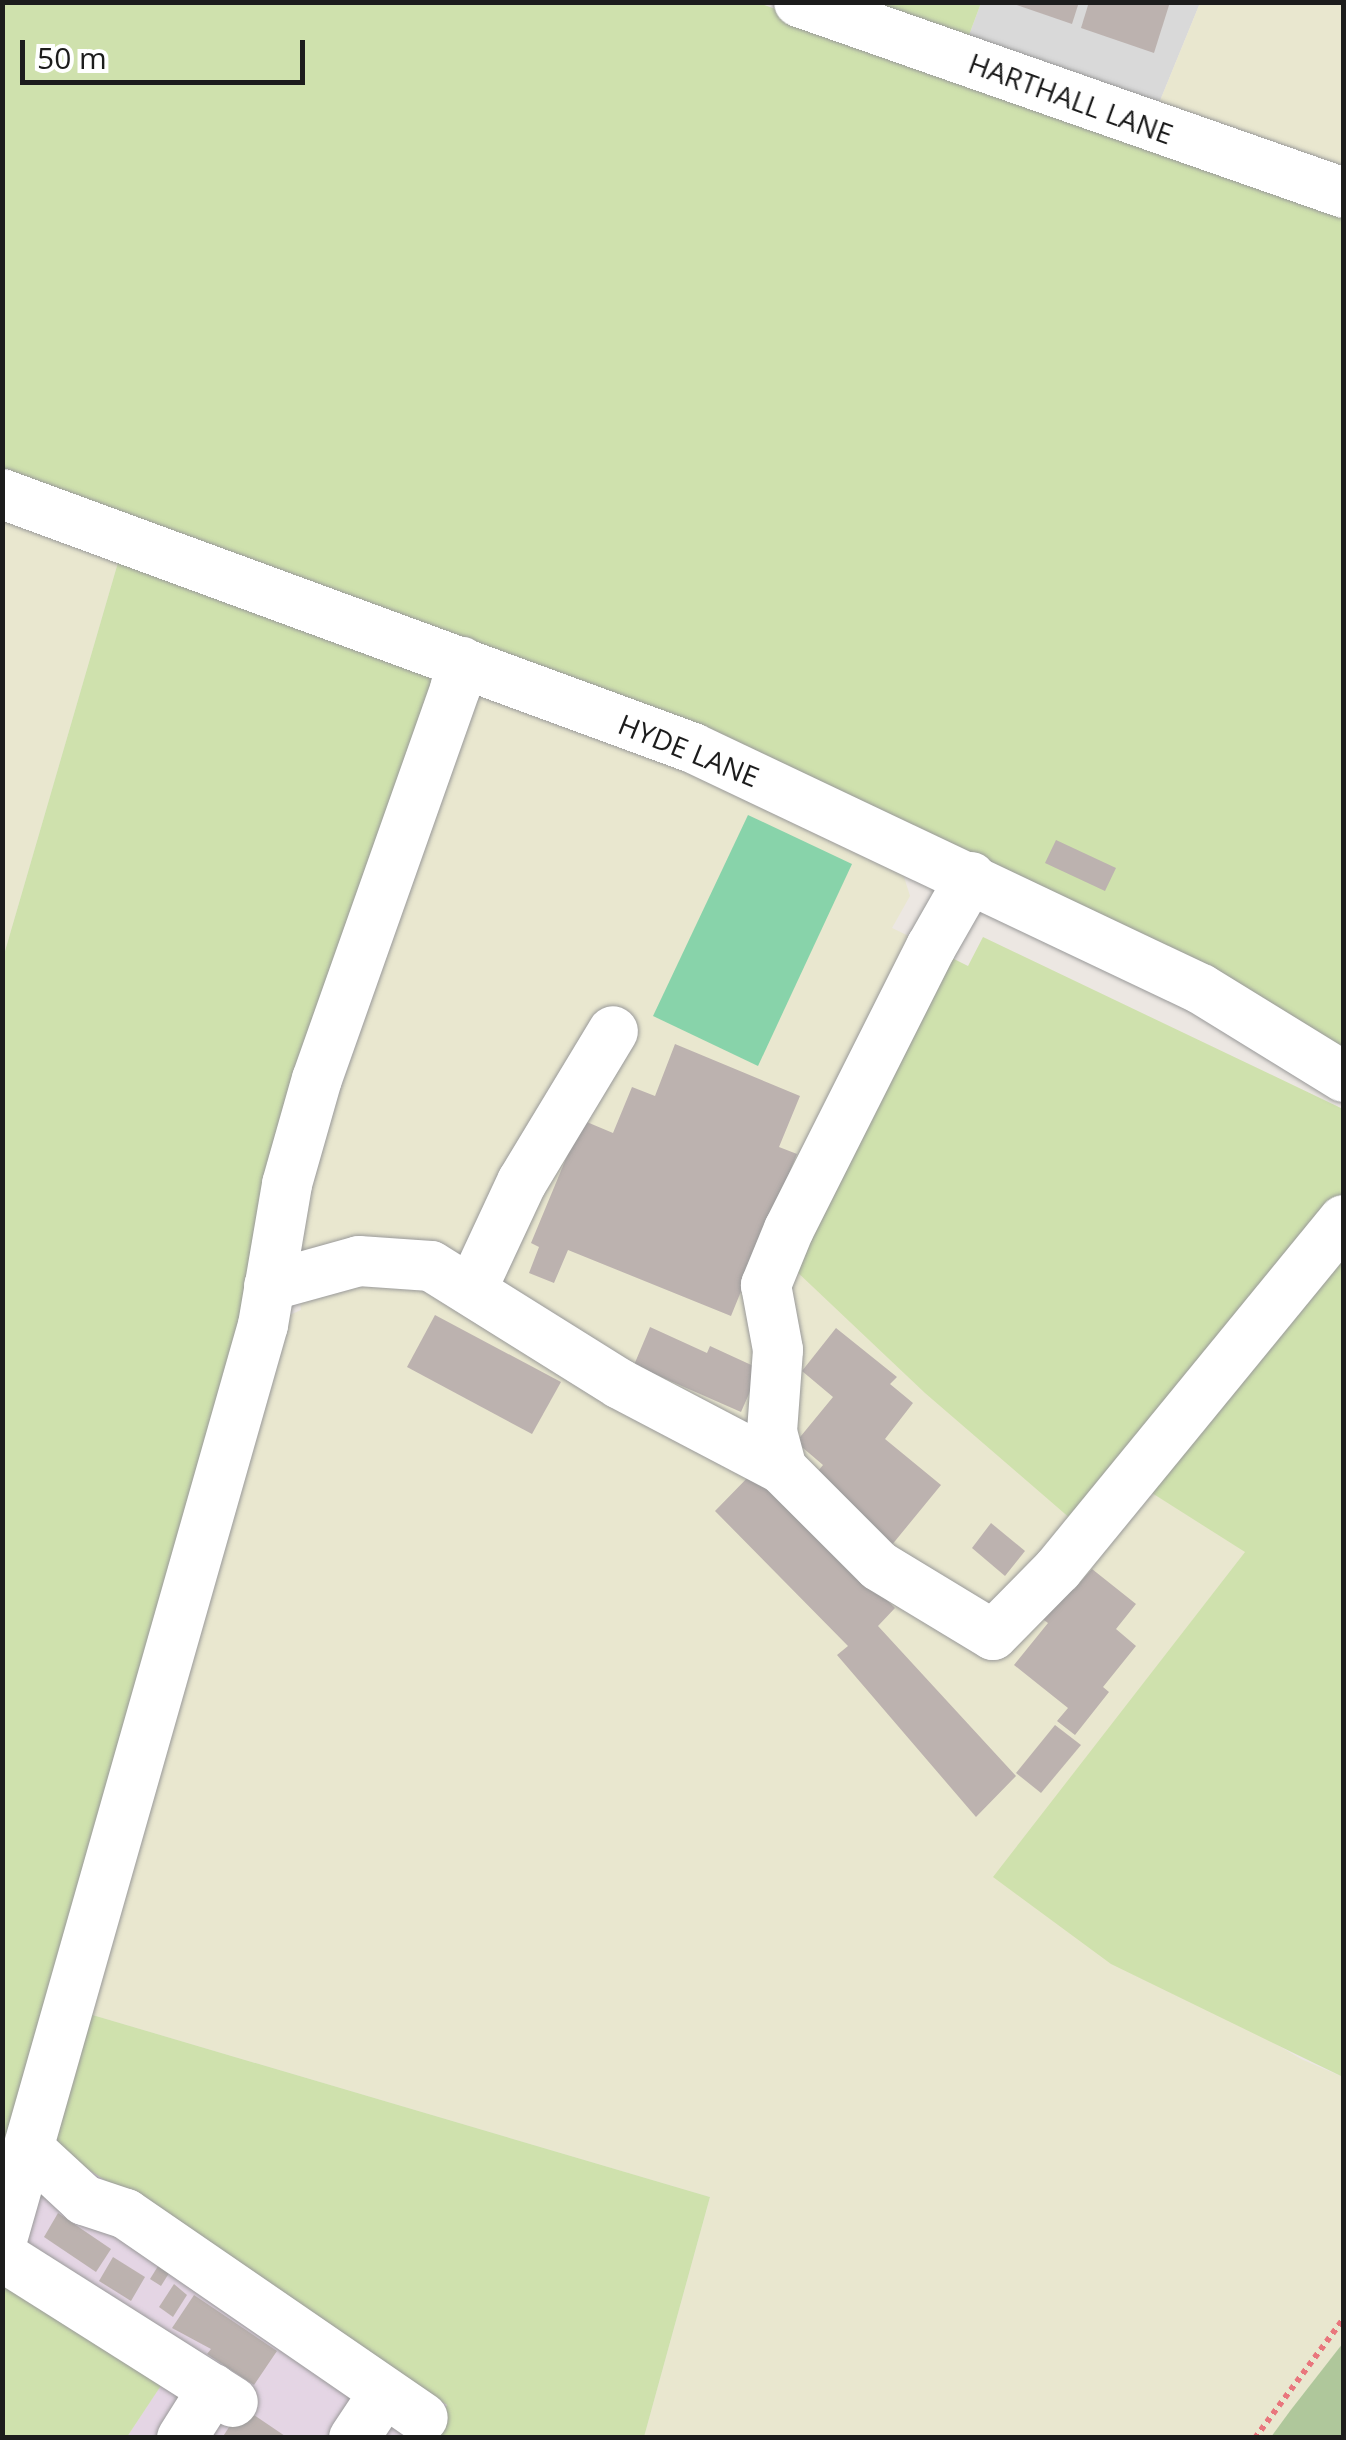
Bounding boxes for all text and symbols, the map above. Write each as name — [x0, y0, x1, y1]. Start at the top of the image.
scale bar — [25, 20, 310, 82]
text: 50 m — [37, 37, 107, 78]
street label: HARTHALL LANE — [964, 45, 1178, 151]
street label: HYDE LANE — [614, 707, 764, 793]

